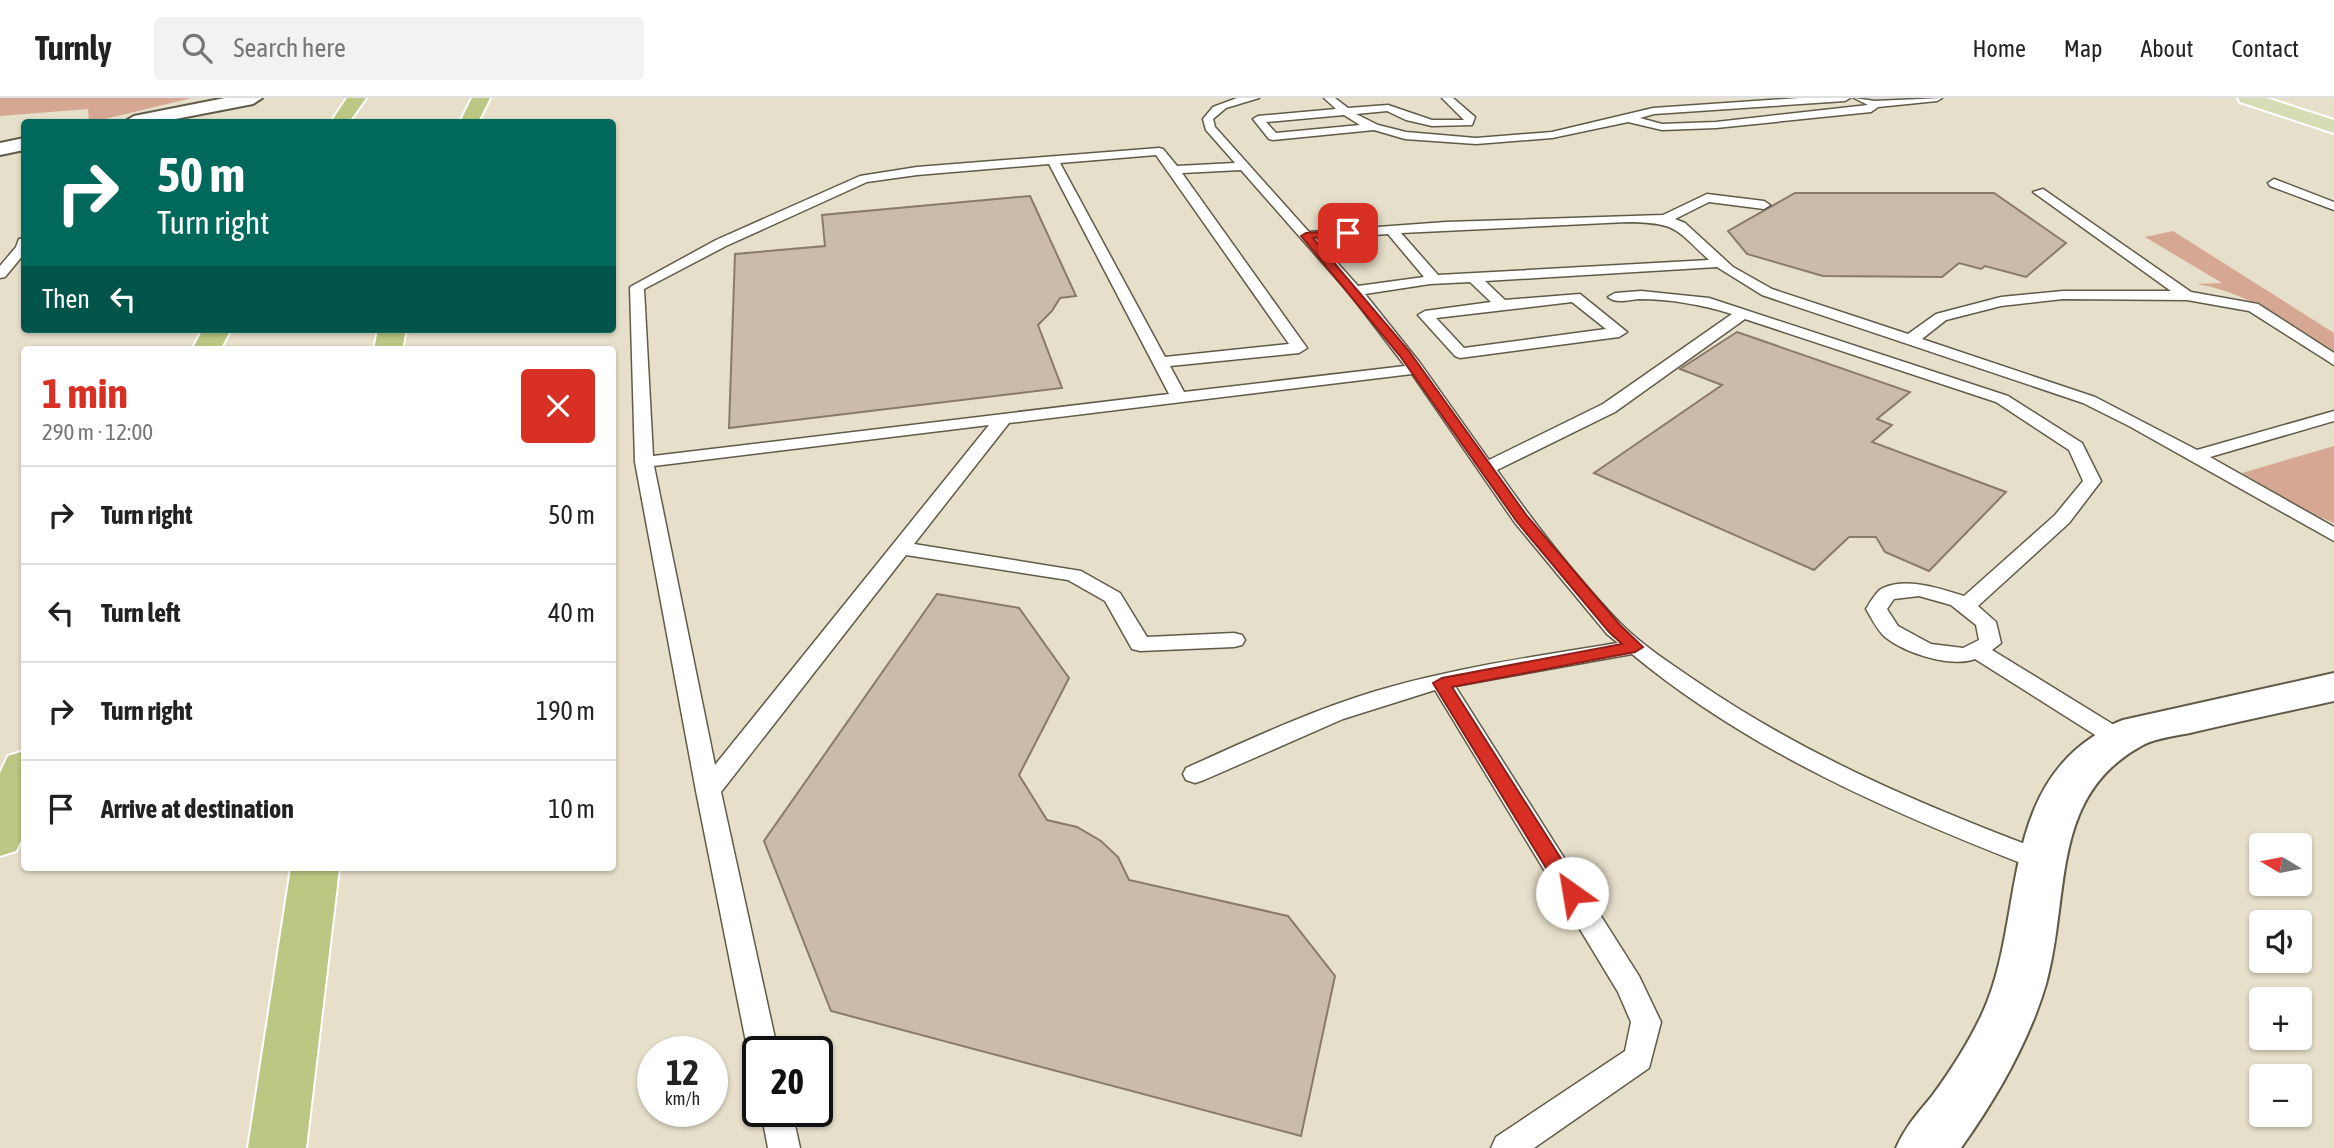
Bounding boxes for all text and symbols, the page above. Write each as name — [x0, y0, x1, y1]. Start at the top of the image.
search box — [154, 17, 644, 80]
text: Turnly — [35, 29, 112, 67]
icon: search — [178, 29, 216, 67]
text: Search here — [234, 33, 346, 63]
text: Home — [1972, 35, 2026, 62]
text: Map — [2064, 35, 2102, 62]
text: About — [2140, 35, 2193, 62]
text: Contact — [2231, 35, 2299, 62]
text: 50 m — [157, 146, 245, 202]
icon: right — [42, 147, 133, 238]
pin — [1318, 203, 1378, 263]
text: Turn right — [157, 204, 270, 241]
icon: arrive — [1329, 214, 1367, 252]
icon: left — [104, 280, 142, 318]
text: Then — [42, 284, 90, 314]
text: 1 min — [42, 369, 128, 417]
button: close — [521, 369, 595, 443]
text: 290 m · 12:00 — [42, 419, 153, 445]
icon: right — [42, 496, 80, 534]
text: Turn right — [101, 500, 192, 530]
text: 50 m — [548, 500, 595, 530]
icon: left — [42, 594, 80, 632]
text: Turn left — [101, 598, 181, 628]
text: 40 m — [548, 598, 595, 628]
icon: right — [42, 692, 80, 730]
text: Turn right — [101, 696, 192, 726]
text: 190 m — [536, 696, 595, 726]
icon: arrive — [42, 790, 80, 828]
text: Arrive at destination — [101, 794, 294, 824]
text: 10 m — [548, 794, 595, 824]
north arrow — [2249, 833, 2312, 896]
map controls — [2249, 833, 2312, 1127]
position arrow — [1535, 856, 1609, 930]
button: sound — [2249, 910, 2312, 973]
button: + — [2249, 987, 2312, 1050]
speed limit sign: 20 — [742, 1036, 833, 1127]
text: 12 — [666, 1052, 699, 1092]
button: − — [2249, 1064, 2312, 1127]
text: km/h — [665, 1088, 700, 1109]

